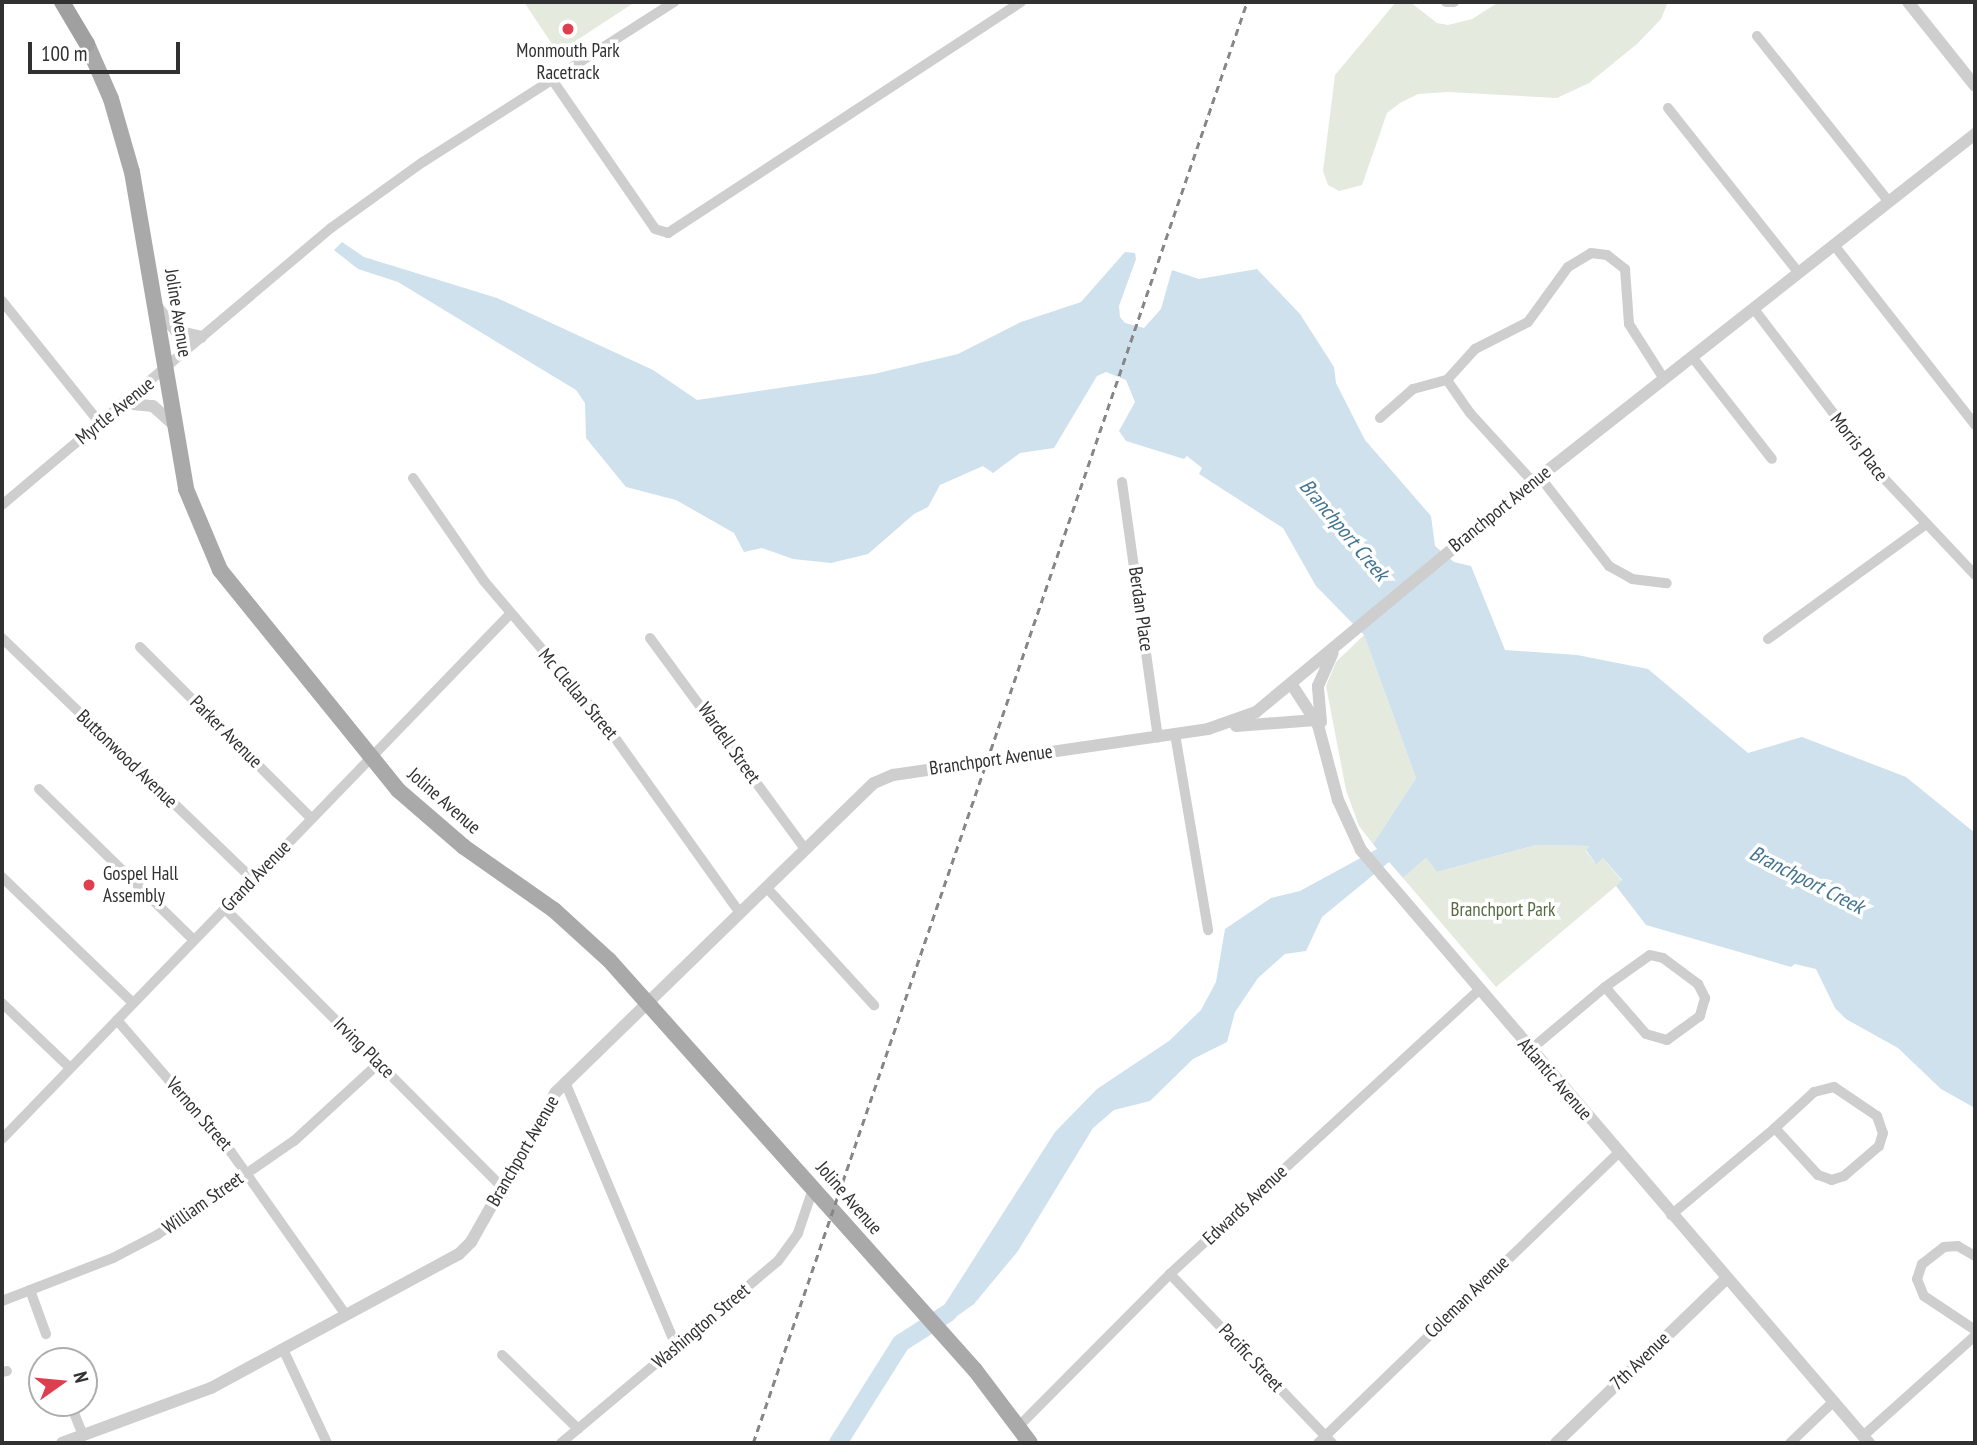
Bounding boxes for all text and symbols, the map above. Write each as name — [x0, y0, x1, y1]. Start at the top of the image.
marker: Monmouth Park Racetrack — [560, 21, 576, 37]
scale bar — [32, 28, 184, 72]
text: 100 m — [41, 40, 87, 67]
place label: Monmouth Park Racetrack — [516, 40, 620, 84]
street label: Joline Avenue — [160, 267, 196, 359]
street label: Myrtle Avenue — [71, 372, 159, 450]
street label: Morris Place — [1825, 408, 1893, 486]
street label: Branchport Avenue — [1444, 461, 1556, 557]
water label: Branchport Creek — [1294, 474, 1394, 586]
street label: Berdan Place — [1124, 565, 1158, 653]
street label: Mc Clellan Street — [533, 644, 623, 744]
street label: Parker Avenue — [185, 691, 267, 773]
street label: Wardell Street — [693, 698, 765, 788]
street label: Buttonwood Avenue — [72, 705, 182, 813]
street label: Branchport Avenue — [928, 740, 1054, 780]
street label: Joline Avenue — [403, 763, 485, 839]
street label: Grand Avenue — [216, 835, 296, 917]
water label: Branchport Creek — [1746, 840, 1868, 920]
place label: Gospel Hall Assembly — [103, 863, 178, 907]
marker: Gospel Hall Assembly — [81, 877, 97, 893]
park label: Branchport Park — [1451, 899, 1555, 921]
street label: Irving Place — [329, 1013, 399, 1083]
street label: Atlantic Avenue — [1513, 1033, 1597, 1125]
street label: Vernon Street — [161, 1073, 237, 1155]
street label: Branchport Avenue — [482, 1091, 564, 1211]
street label: Joline Avenue — [811, 1157, 887, 1239]
street label: Edwards Avenue — [1198, 1160, 1292, 1250]
street label: William Street — [158, 1167, 248, 1239]
street label: Coleman Avenue — [1420, 1251, 1514, 1343]
street label: Washington Street — [648, 1279, 754, 1373]
street label: Pacific Street — [1214, 1319, 1288, 1397]
street label: 7th Avenue — [1605, 1327, 1675, 1395]
north arrow — [28, 1347, 98, 1417]
text: N — [68, 1369, 94, 1385]

